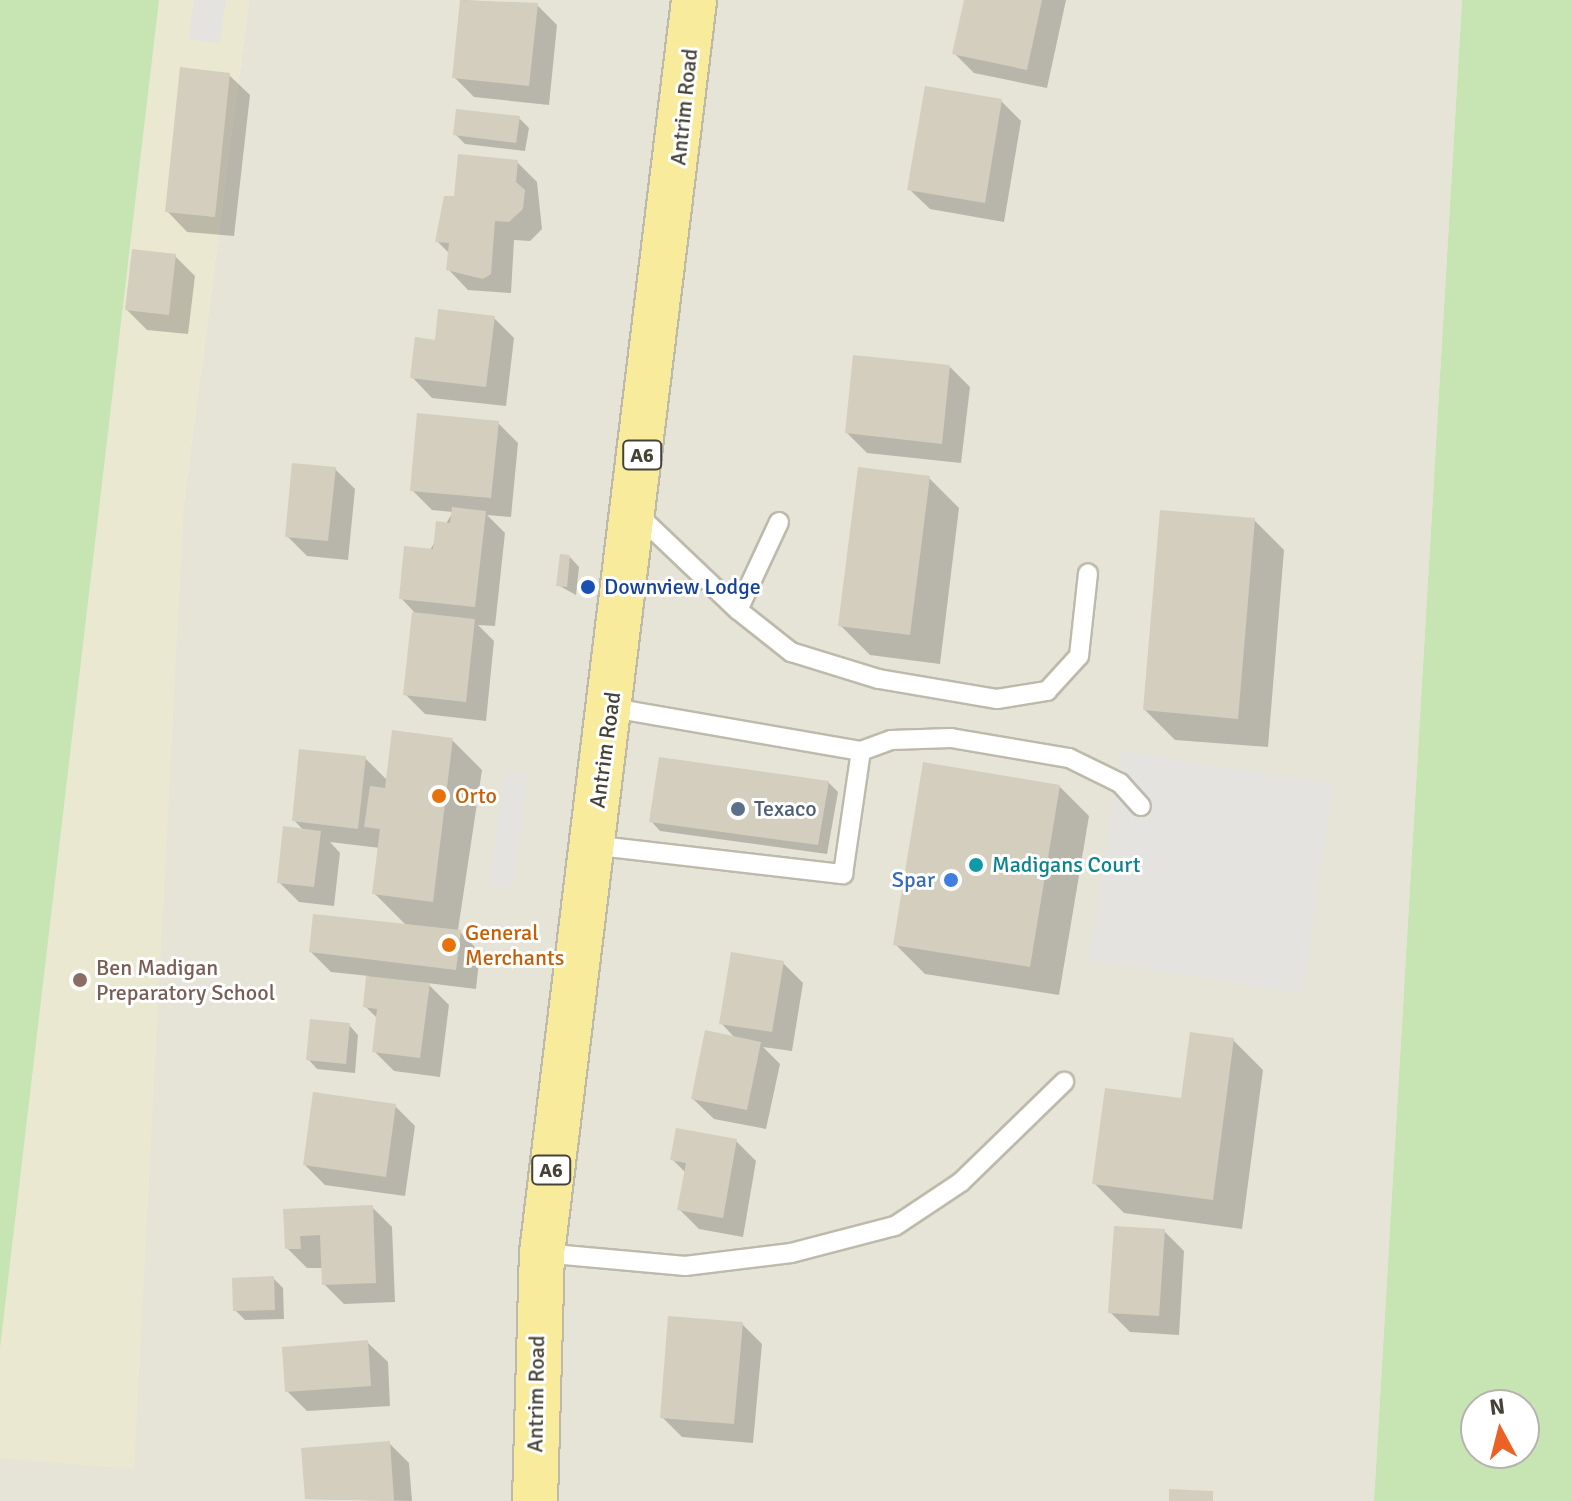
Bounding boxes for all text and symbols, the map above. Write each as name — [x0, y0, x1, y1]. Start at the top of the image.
street label: Antrim Road — [665, 47, 703, 167]
road number: A6 — [622, 439, 662, 471]
place label: Downview Lodge — [604, 574, 761, 600]
marker: Downview Lodge — [579, 578, 597, 596]
street label: Antrim Road — [584, 690, 626, 810]
place label: Orto — [455, 783, 497, 809]
marker: Orto — [430, 787, 448, 805]
place label: Texaco — [754, 796, 817, 822]
marker: Texaco — [729, 800, 747, 818]
place label: Madigans Court — [992, 852, 1140, 878]
marker: Madigans Court — [967, 856, 985, 874]
place label: Spar — [892, 867, 935, 893]
marker: Spar — [942, 871, 960, 889]
place label: General Merchants — [465, 919, 564, 970]
marker: General Merchants — [440, 936, 458, 954]
place label: Ben Madigan Preparatory School — [96, 954, 275, 1006]
marker: Ben Madigan Preparatory School — [71, 971, 89, 989]
road number: A6 — [531, 1154, 571, 1186]
street label: Antrim Road — [522, 1335, 550, 1453]
north arrow — [1460, 1389, 1540, 1469]
text: N — [1488, 1392, 1507, 1421]

